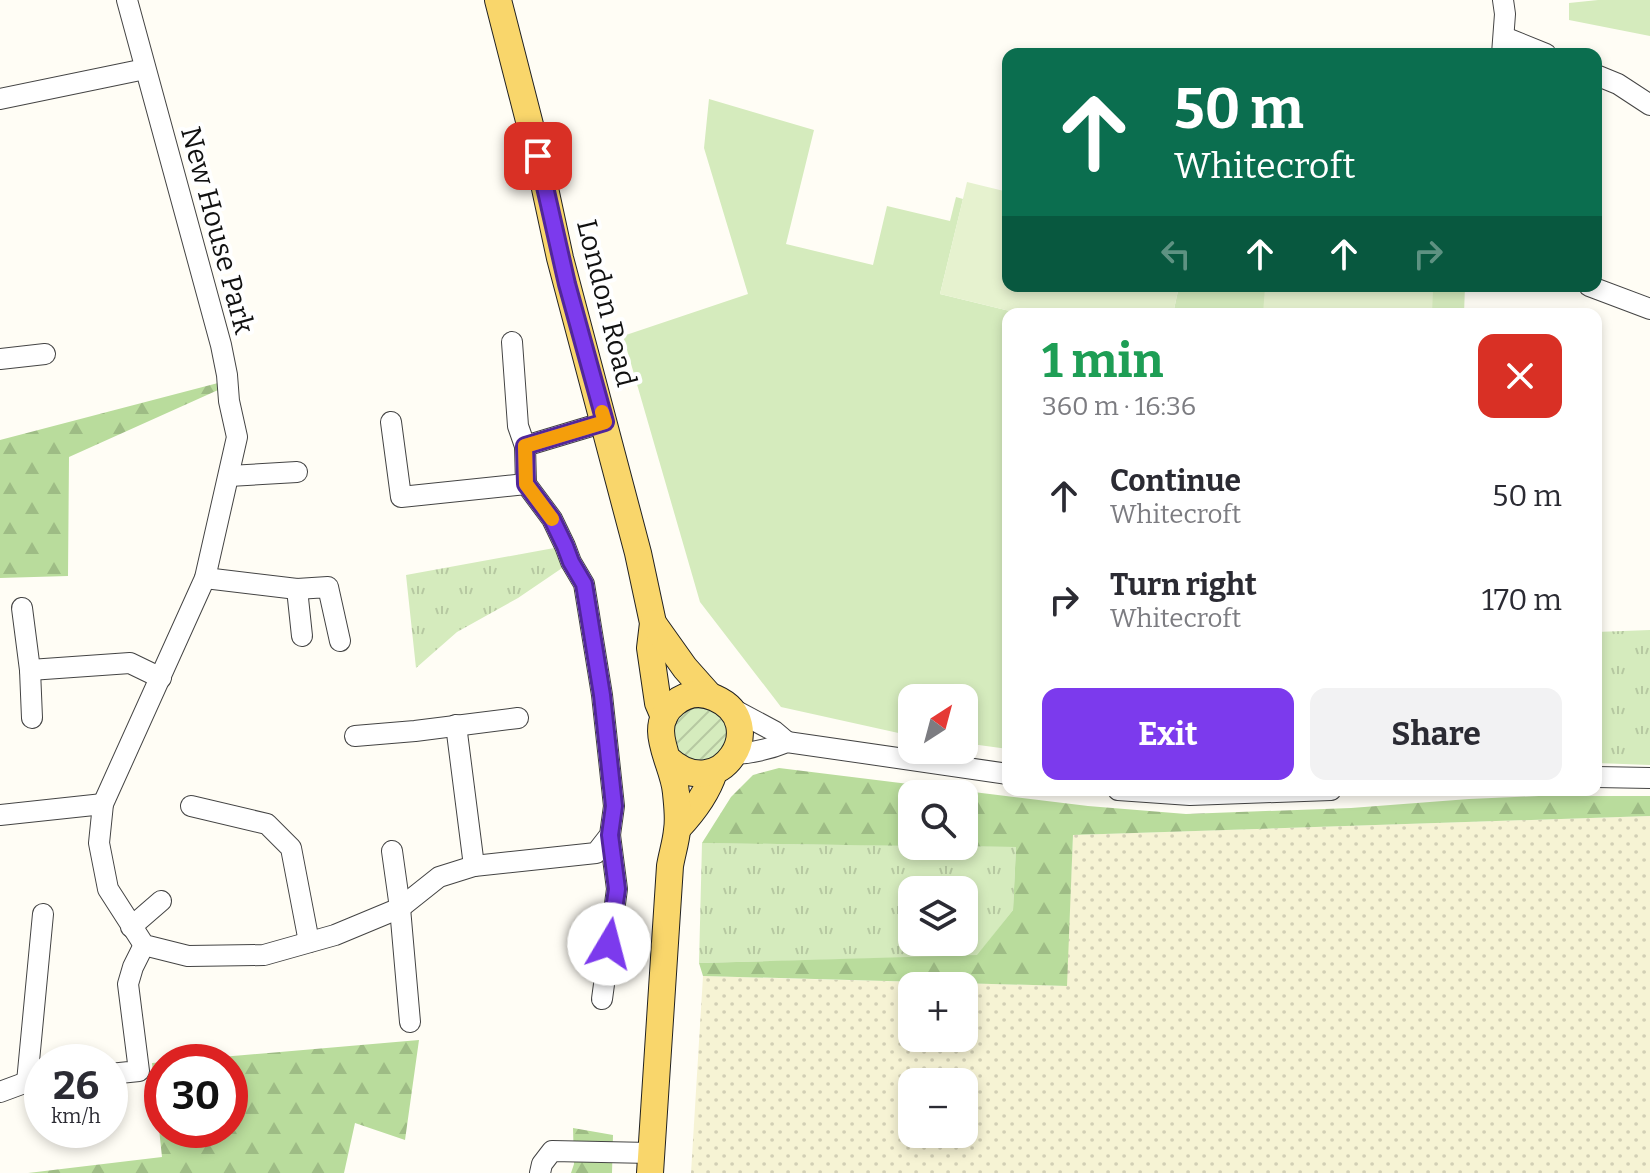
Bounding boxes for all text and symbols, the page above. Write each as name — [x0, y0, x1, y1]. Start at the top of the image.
text: 50 m — [1174, 76, 1304, 143]
icon: ahead — [1042, 80, 1146, 184]
pin — [504, 122, 572, 190]
street label: New House Park — [174, 123, 261, 337]
icon: arrive — [516, 134, 560, 178]
text: Whitecroft — [1174, 144, 1356, 188]
street label: London Road — [570, 216, 643, 390]
icon: left — [1154, 232, 1198, 276]
icon: ahead — [1238, 232, 1282, 276]
icon: ahead — [1322, 232, 1366, 276]
icon: right — [1406, 232, 1450, 276]
text: 1 min — [1042, 332, 1163, 390]
button: close — [1478, 334, 1562, 418]
text: 360 m · 16:36 — [1042, 391, 1196, 422]
text: Continue — [1110, 463, 1241, 499]
icon: ahead — [1042, 474, 1086, 518]
text: 50 m — [1492, 478, 1562, 514]
text: Whitecroft — [1110, 499, 1241, 530]
text: Turn right — [1110, 567, 1257, 603]
icon: right — [1042, 578, 1086, 622]
text: 170 m — [1482, 582, 1562, 618]
text: Whitecroft — [1110, 603, 1241, 634]
north arrow — [898, 684, 978, 764]
map controls — [898, 684, 978, 1148]
button: Exit — [1042, 688, 1294, 780]
button: Share — [1310, 688, 1562, 780]
button: search — [898, 780, 978, 860]
button: layers — [898, 876, 978, 956]
position arrow — [567, 902, 651, 986]
button: + — [898, 972, 978, 1052]
speed limit sign: 30 — [144, 1044, 248, 1148]
text: 26 — [53, 1062, 99, 1110]
button: − — [898, 1068, 978, 1148]
text: km/h — [51, 1104, 101, 1128]

